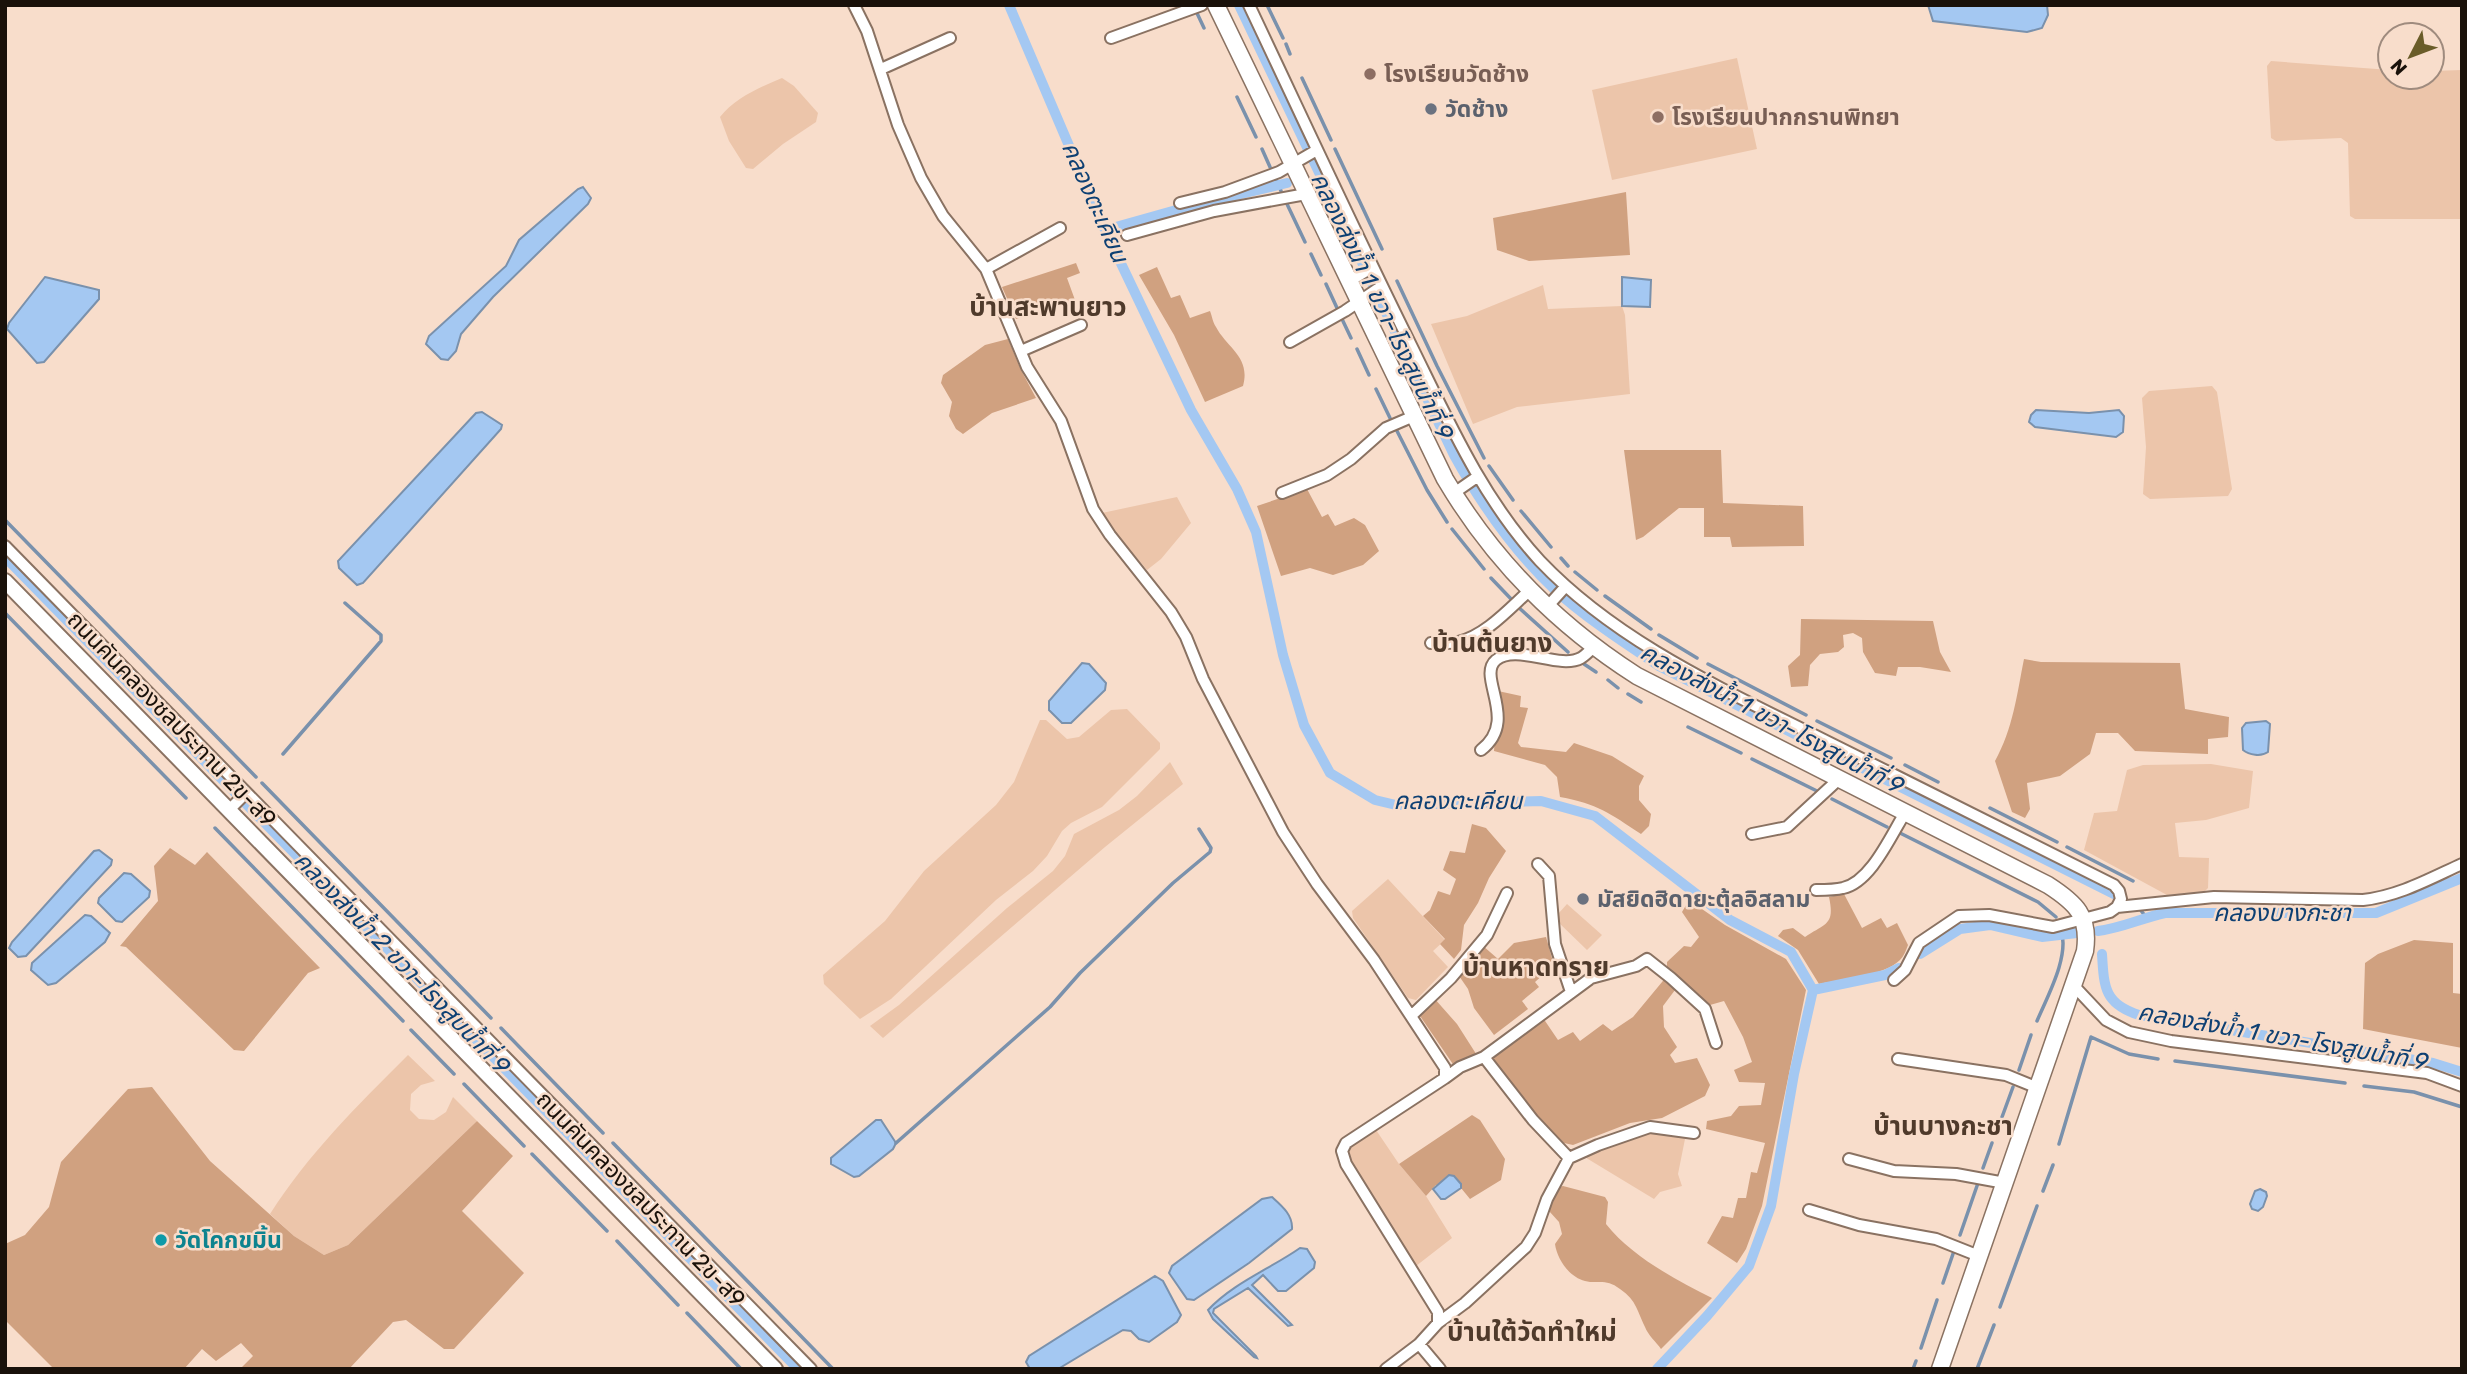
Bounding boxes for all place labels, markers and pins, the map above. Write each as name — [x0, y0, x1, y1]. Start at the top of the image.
place label: โรงเรียนวัดช้าง — [1384, 60, 1529, 88]
marker: โรงเรียนวัดช้าง — [1362, 66, 1378, 82]
place label: วัดช้าง — [1445, 95, 1508, 123]
marker: วัดช้าง — [1423, 101, 1439, 117]
place label: โรงเรียนปากกรานพิทยา — [1672, 103, 1900, 131]
marker: โรงเรียนปากกรานพิทยา — [1650, 109, 1666, 125]
place label: มัสยิดฮิดายะตุ้ลอิสลาม — [1597, 885, 1810, 913]
marker: มัสยิดฮิดายะตุ้ลอิสลาม — [1575, 891, 1591, 907]
place label: วัดโคกขมิ้น — [175, 1225, 282, 1254]
marker: วัดโคกขมิ้น — [153, 1232, 169, 1248]

